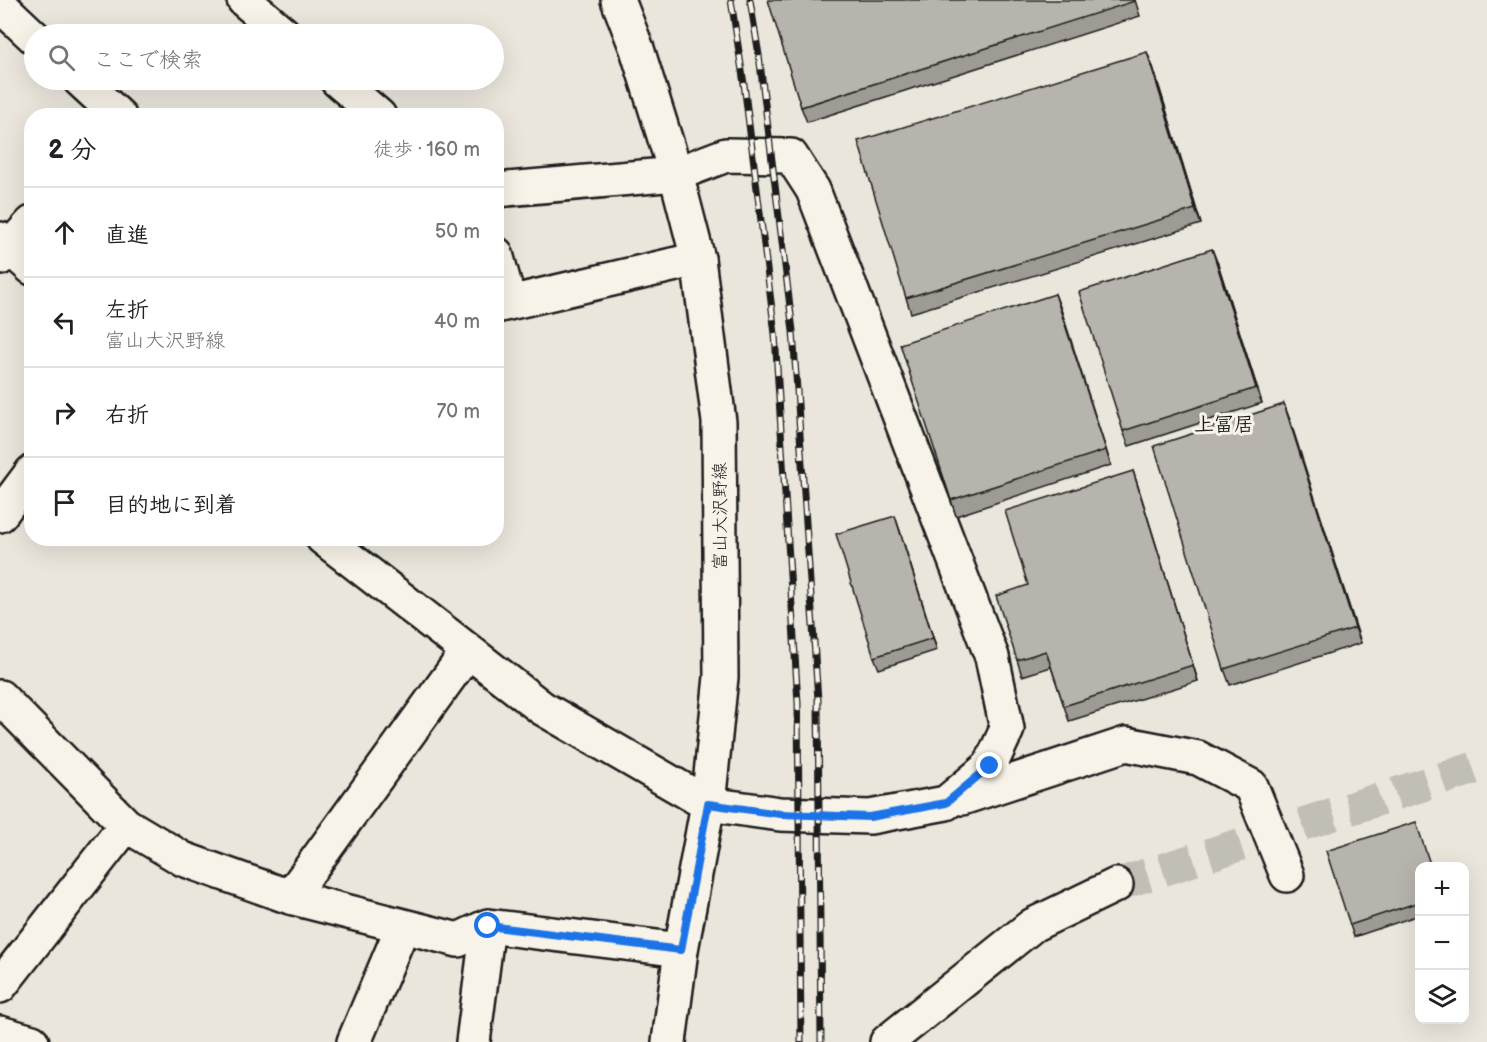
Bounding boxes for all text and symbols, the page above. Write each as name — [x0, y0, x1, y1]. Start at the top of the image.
search box — [24, 24, 504, 90]
icon: search — [45, 41, 78, 74]
text: ここで検索 — [93, 47, 203, 74]
text: 2 分 — [48, 135, 97, 166]
text: 徒歩 · 160 m — [373, 138, 480, 162]
icon: ahead — [48, 216, 81, 249]
text: 50 m — [435, 220, 480, 244]
text: 直進 — [105, 222, 149, 249]
text: 左折 — [105, 297, 149, 324]
icon: left — [48, 306, 81, 339]
text: 40 m — [434, 310, 480, 334]
text: 富山大沢野線 — [105, 329, 225, 353]
icon: right — [48, 396, 81, 429]
text: 70 m — [436, 400, 480, 424]
text: 右折 — [105, 402, 149, 429]
district label: 上冨居 — [1194, 413, 1254, 437]
street label: 富山大沢野線 — [710, 462, 731, 570]
icon: arrive — [48, 486, 81, 519]
text: 目的地に到着 — [105, 492, 237, 519]
route end — [976, 752, 1002, 778]
map controls — [1415, 862, 1469, 1024]
button: + — [1415, 862, 1469, 916]
route start — [474, 912, 500, 938]
button: − — [1415, 916, 1469, 970]
button: layers — [1415, 970, 1469, 1024]

